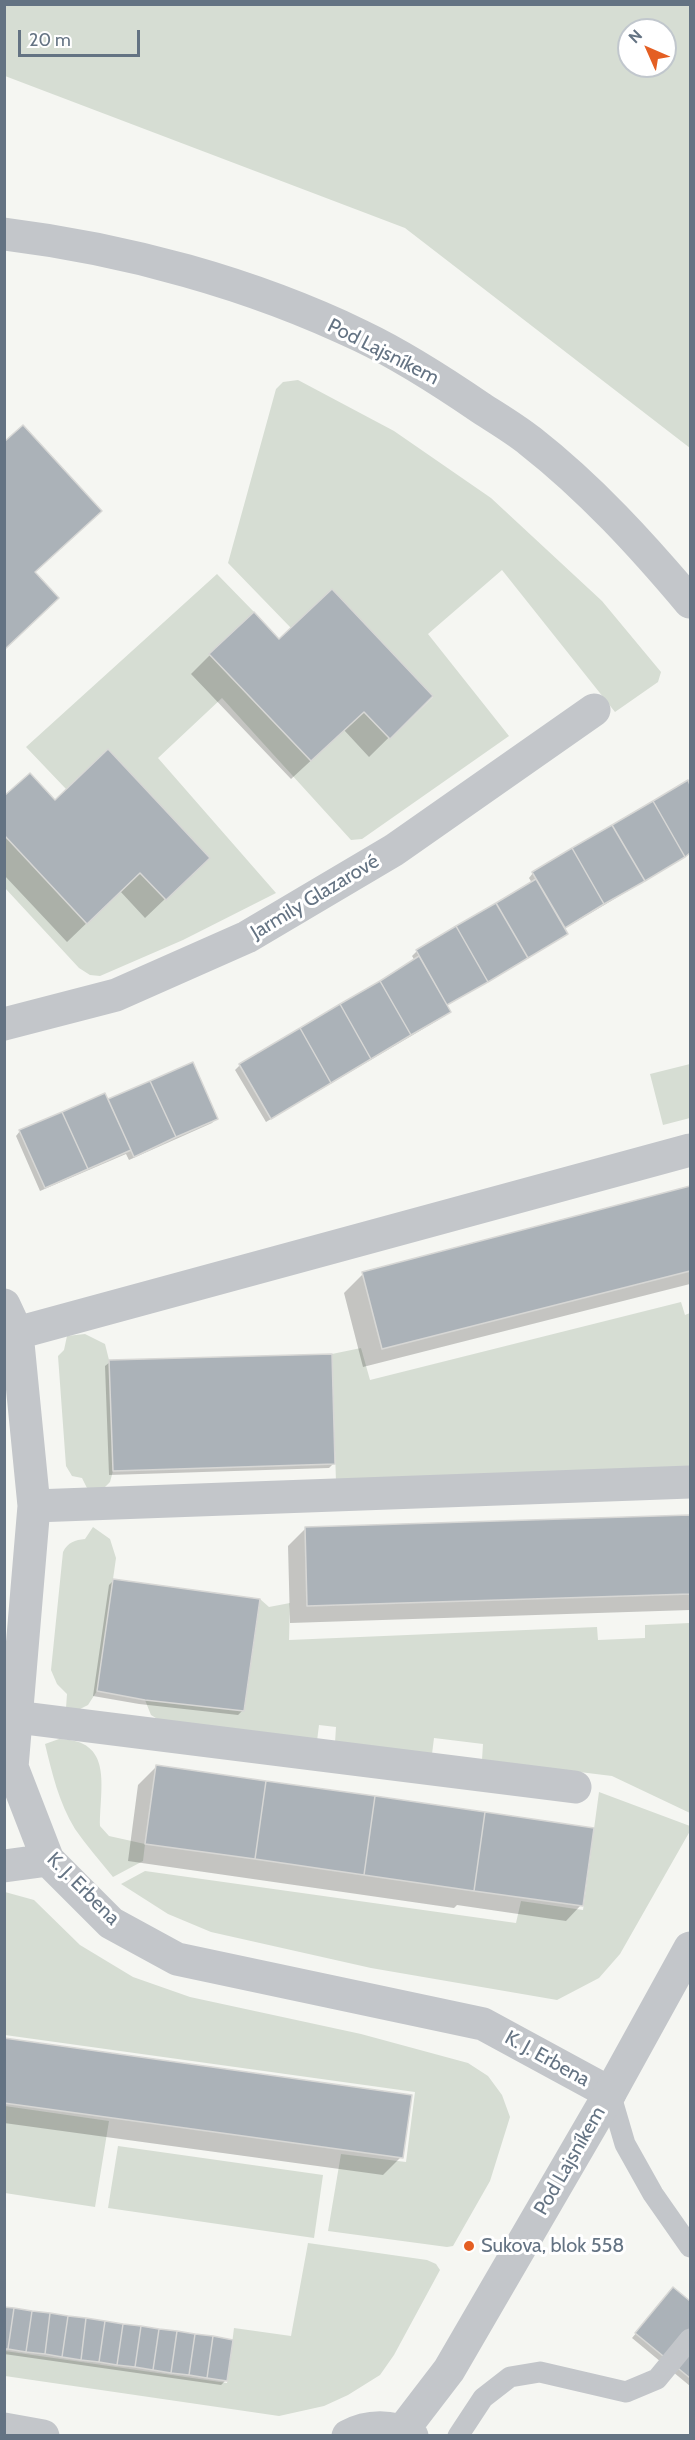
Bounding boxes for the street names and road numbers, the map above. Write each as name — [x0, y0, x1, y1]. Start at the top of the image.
street label: Pod Lajsníkem — [323, 314, 443, 390]
street label: Jarmily Glazarové — [247, 849, 383, 945]
street label: K. J. Erbena — [42, 1848, 124, 1930]
street label: K. J. Erbena — [500, 2026, 594, 2092]
street label: Pod Lajsníkem — [529, 2102, 611, 2220]

